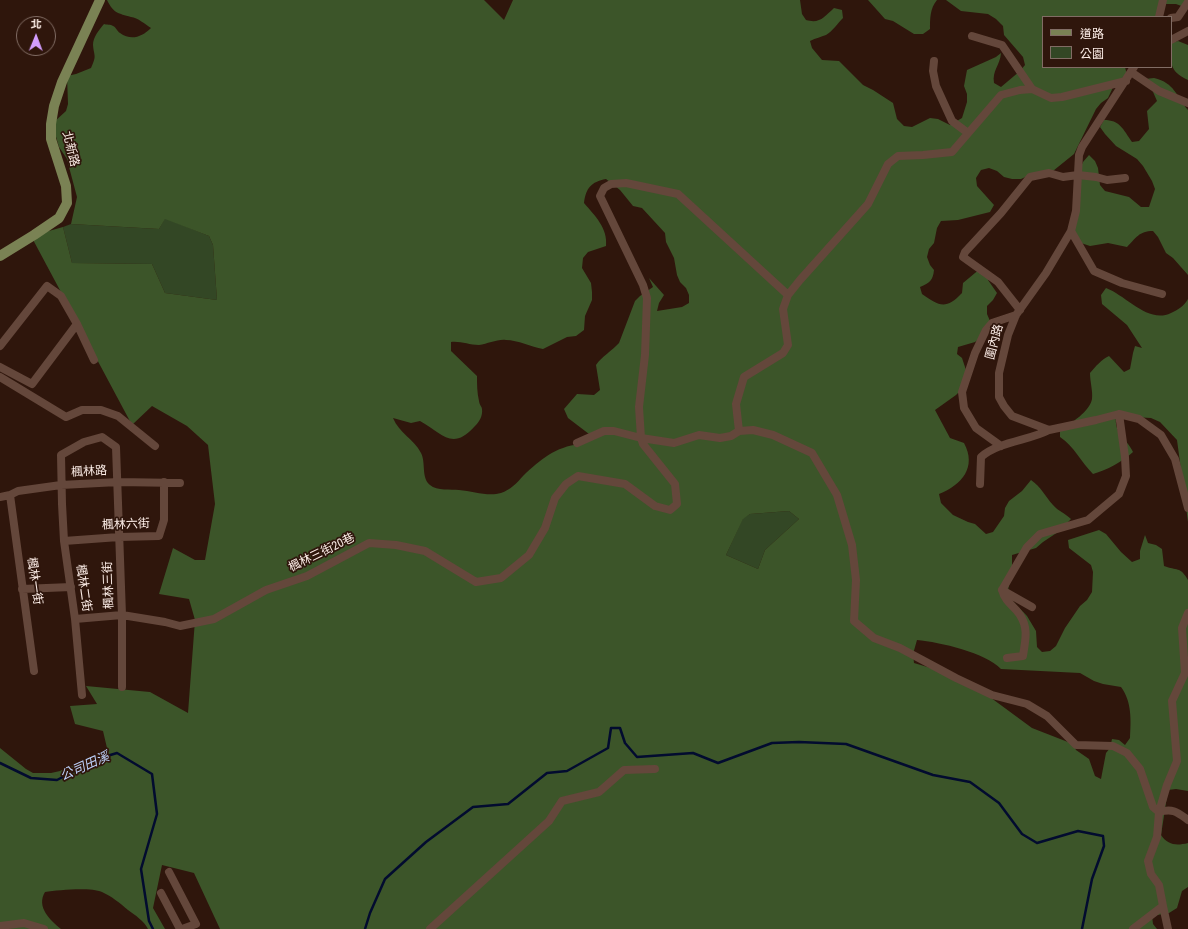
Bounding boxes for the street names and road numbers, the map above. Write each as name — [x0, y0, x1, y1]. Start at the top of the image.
street label: 北新路 — [59, 130, 81, 168]
street label: 圍內路 — [983, 323, 1007, 361]
street label: 楓林路 — [71, 464, 107, 480]
street label: 楓林六街 — [102, 517, 150, 533]
street label: 楓林三街20巷 — [287, 531, 357, 575]
street label: 楓林一街 — [24, 556, 44, 606]
street label: 楓林三街 — [101, 561, 117, 609]
street label: 楓林二街 — [73, 563, 93, 613]

